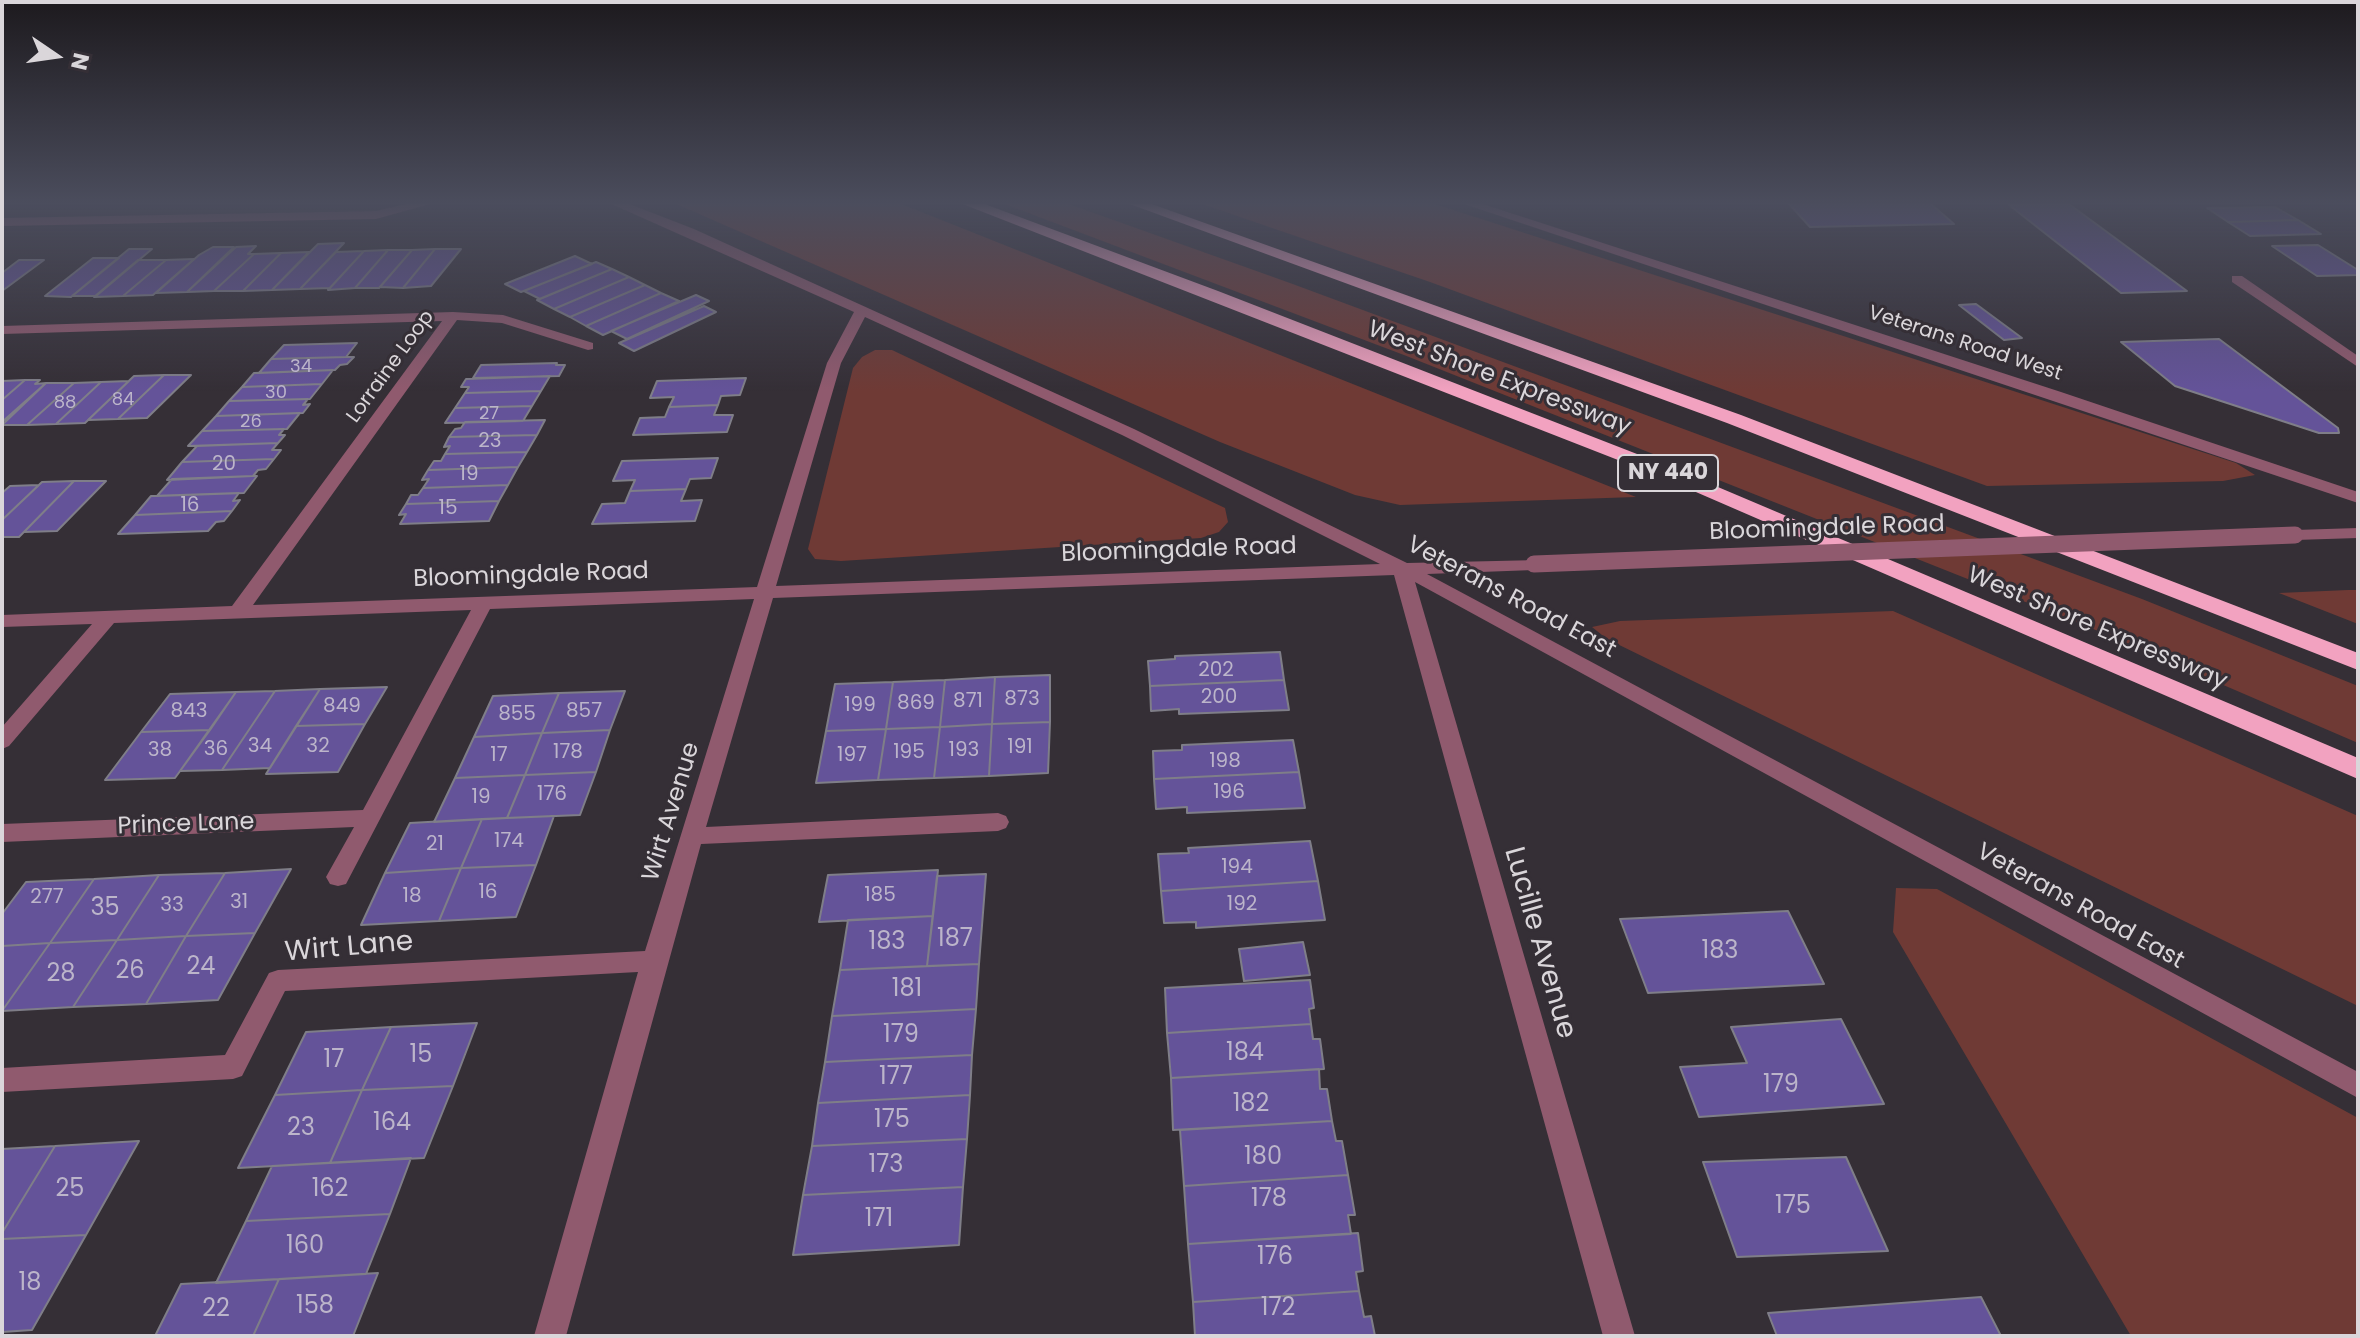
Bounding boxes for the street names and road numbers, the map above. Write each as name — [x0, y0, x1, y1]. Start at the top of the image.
street label: Veterans Road West — [1865, 301, 2065, 387]
street label: Lorraine Loop — [342, 306, 440, 428]
street label: West Shore Expressway — [1363, 315, 1635, 443]
road number: NY 440 — [1618, 455, 1718, 491]
street label: Bloomingdale Road — [1709, 510, 1945, 548]
street label: Veterans Road East — [1401, 531, 1621, 665]
street label: Bloomingdale Road — [1061, 532, 1297, 570]
street label: Bloomingdale Road — [413, 557, 649, 595]
street label: West Shore Expressway — [1963, 561, 2231, 697]
street label: Wirt Avenue — [637, 739, 707, 885]
street label: Prince Lane — [117, 808, 255, 842]
street label: Veterans Road East — [1971, 838, 2189, 976]
street label: Lucille Avenue — [1496, 843, 1582, 1043]
street label: Wirt Lane — [283, 926, 415, 970]

